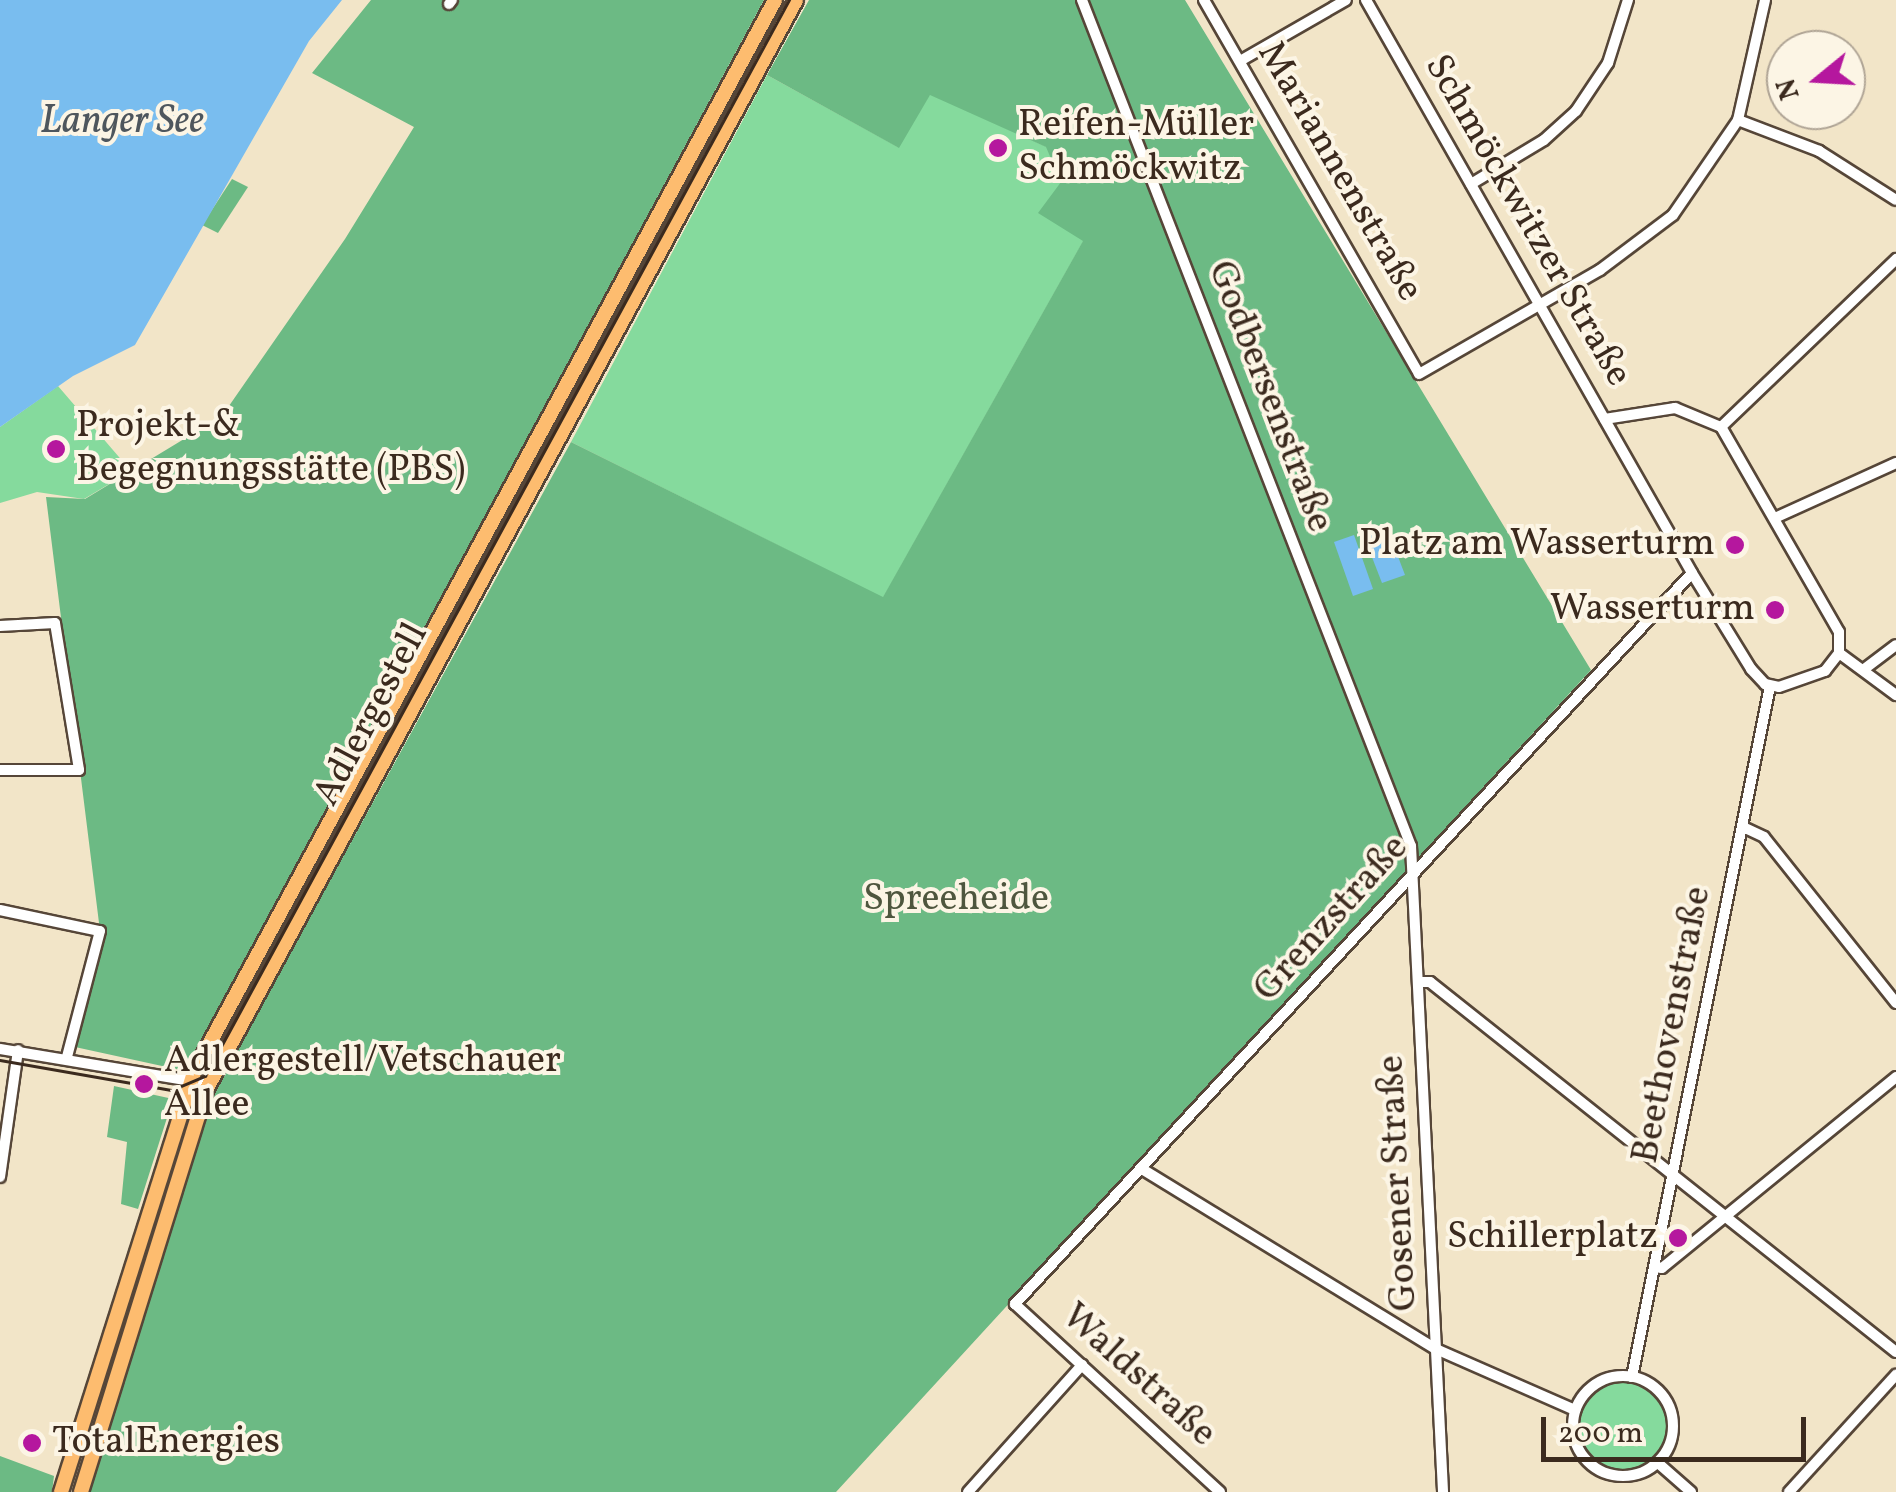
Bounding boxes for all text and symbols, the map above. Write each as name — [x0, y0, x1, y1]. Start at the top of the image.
north arrow — [1766, 30, 1866, 130]
street label: Mariannenstraße — [1246, 34, 1432, 310]
street label: Schmöckwitzer Straße — [1414, 47, 1640, 395]
text: N — [1767, 73, 1811, 105]
water label: Langer See — [40, 98, 204, 146]
place label: Reifen-Müller Schmöckwitz — [1018, 103, 1254, 192]
marker: Reifen-Müller Schmöckwitz — [987, 137, 1009, 159]
street label: Godbersenstraße — [1196, 255, 1342, 539]
place label: Projekt-& Begegnungsstätte (PBS) — [76, 404, 465, 494]
marker: Projekt-& Begegnungsstätte (PBS) — [45, 438, 67, 460]
place label: Platz am Wasserturm — [1358, 522, 1715, 568]
marker: Platz am Wasserturm — [1724, 534, 1746, 556]
place label: Wasserturm — [1550, 587, 1755, 633]
marker: Wasserturm — [1764, 599, 1786, 621]
street label: Adlergestell — [305, 616, 439, 814]
street label: Grenzstraße — [1245, 826, 1419, 1012]
park label: Spreeheide — [863, 877, 1049, 923]
street label: Beethovenstraße — [1624, 883, 1722, 1167]
place label: Adlergestell/Vetschauer Allee — [164, 1039, 561, 1128]
street label: Gosener Straße — [1370, 1054, 1428, 1312]
marker: Adlergestell/Vetschauer Allee — [133, 1073, 155, 1095]
place label: Schillerplatz — [1447, 1215, 1658, 1261]
marker: Schillerplatz — [1667, 1227, 1689, 1249]
street label: Waldstraße — [1051, 1295, 1225, 1457]
scale bar — [1546, 1397, 1811, 1459]
text: 200 m — [1558, 1413, 1643, 1455]
place label: TotalEnergies — [52, 1420, 280, 1466]
marker: TotalEnergies — [21, 1432, 43, 1454]

